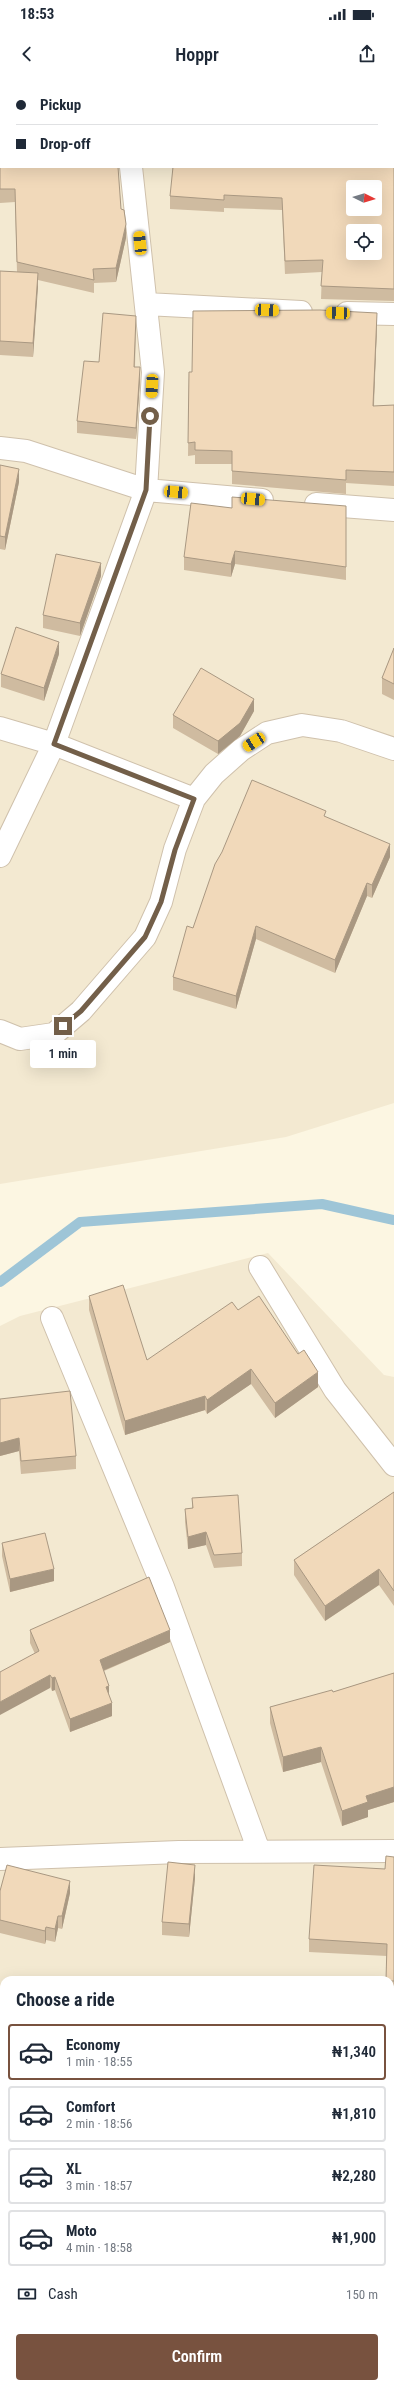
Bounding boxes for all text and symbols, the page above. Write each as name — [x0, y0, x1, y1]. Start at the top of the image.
text: 18:53 — [20, 5, 54, 23]
icon: back — [16, 43, 38, 65]
icon: share — [356, 43, 378, 65]
text: Hoppr — [175, 44, 219, 65]
text: Pickup — [40, 96, 81, 114]
text: Drop-off — [40, 135, 91, 153]
north arrow — [346, 180, 382, 216]
map controls — [346, 180, 382, 260]
button: locate — [346, 224, 382, 260]
car — [133, 230, 147, 256]
car — [255, 303, 279, 317]
car — [326, 307, 350, 319]
car — [145, 374, 159, 398]
route start — [141, 407, 159, 425]
car — [164, 485, 188, 499]
car — [241, 492, 265, 506]
car — [241, 730, 267, 754]
route end — [54, 1017, 72, 1035]
callout: 1 min — [30, 1040, 96, 1068]
text: 1 min — [49, 1046, 77, 1061]
text: Choose a ride — [16, 1989, 115, 2010]
icon: car — [18, 2034, 54, 2070]
text: Economy — [66, 2036, 120, 2054]
text: ₦1,340 — [332, 2043, 376, 2061]
text: 1 min · 18:55 — [66, 2054, 132, 2069]
icon: car — [18, 2096, 54, 2132]
text: Comfort — [66, 2098, 115, 2116]
text: ₦1,810 — [332, 2105, 376, 2123]
text: 2 min · 18:56 — [66, 2116, 132, 2131]
icon: car — [18, 2158, 54, 2194]
text: XL — [66, 2160, 82, 2178]
text: ₦2,280 — [332, 2167, 376, 2185]
text: 3 min · 18:57 — [66, 2178, 132, 2193]
icon: car — [18, 2220, 54, 2256]
text: Moto — [66, 2222, 97, 2240]
text: ₦1,900 — [332, 2229, 376, 2247]
text: 4 min · 18:58 — [66, 2240, 132, 2255]
icon: cash — [16, 2283, 38, 2305]
text: Cash — [48, 2285, 78, 2303]
text: 150 m — [346, 2287, 378, 2302]
button: Confirm — [16, 2334, 378, 2380]

